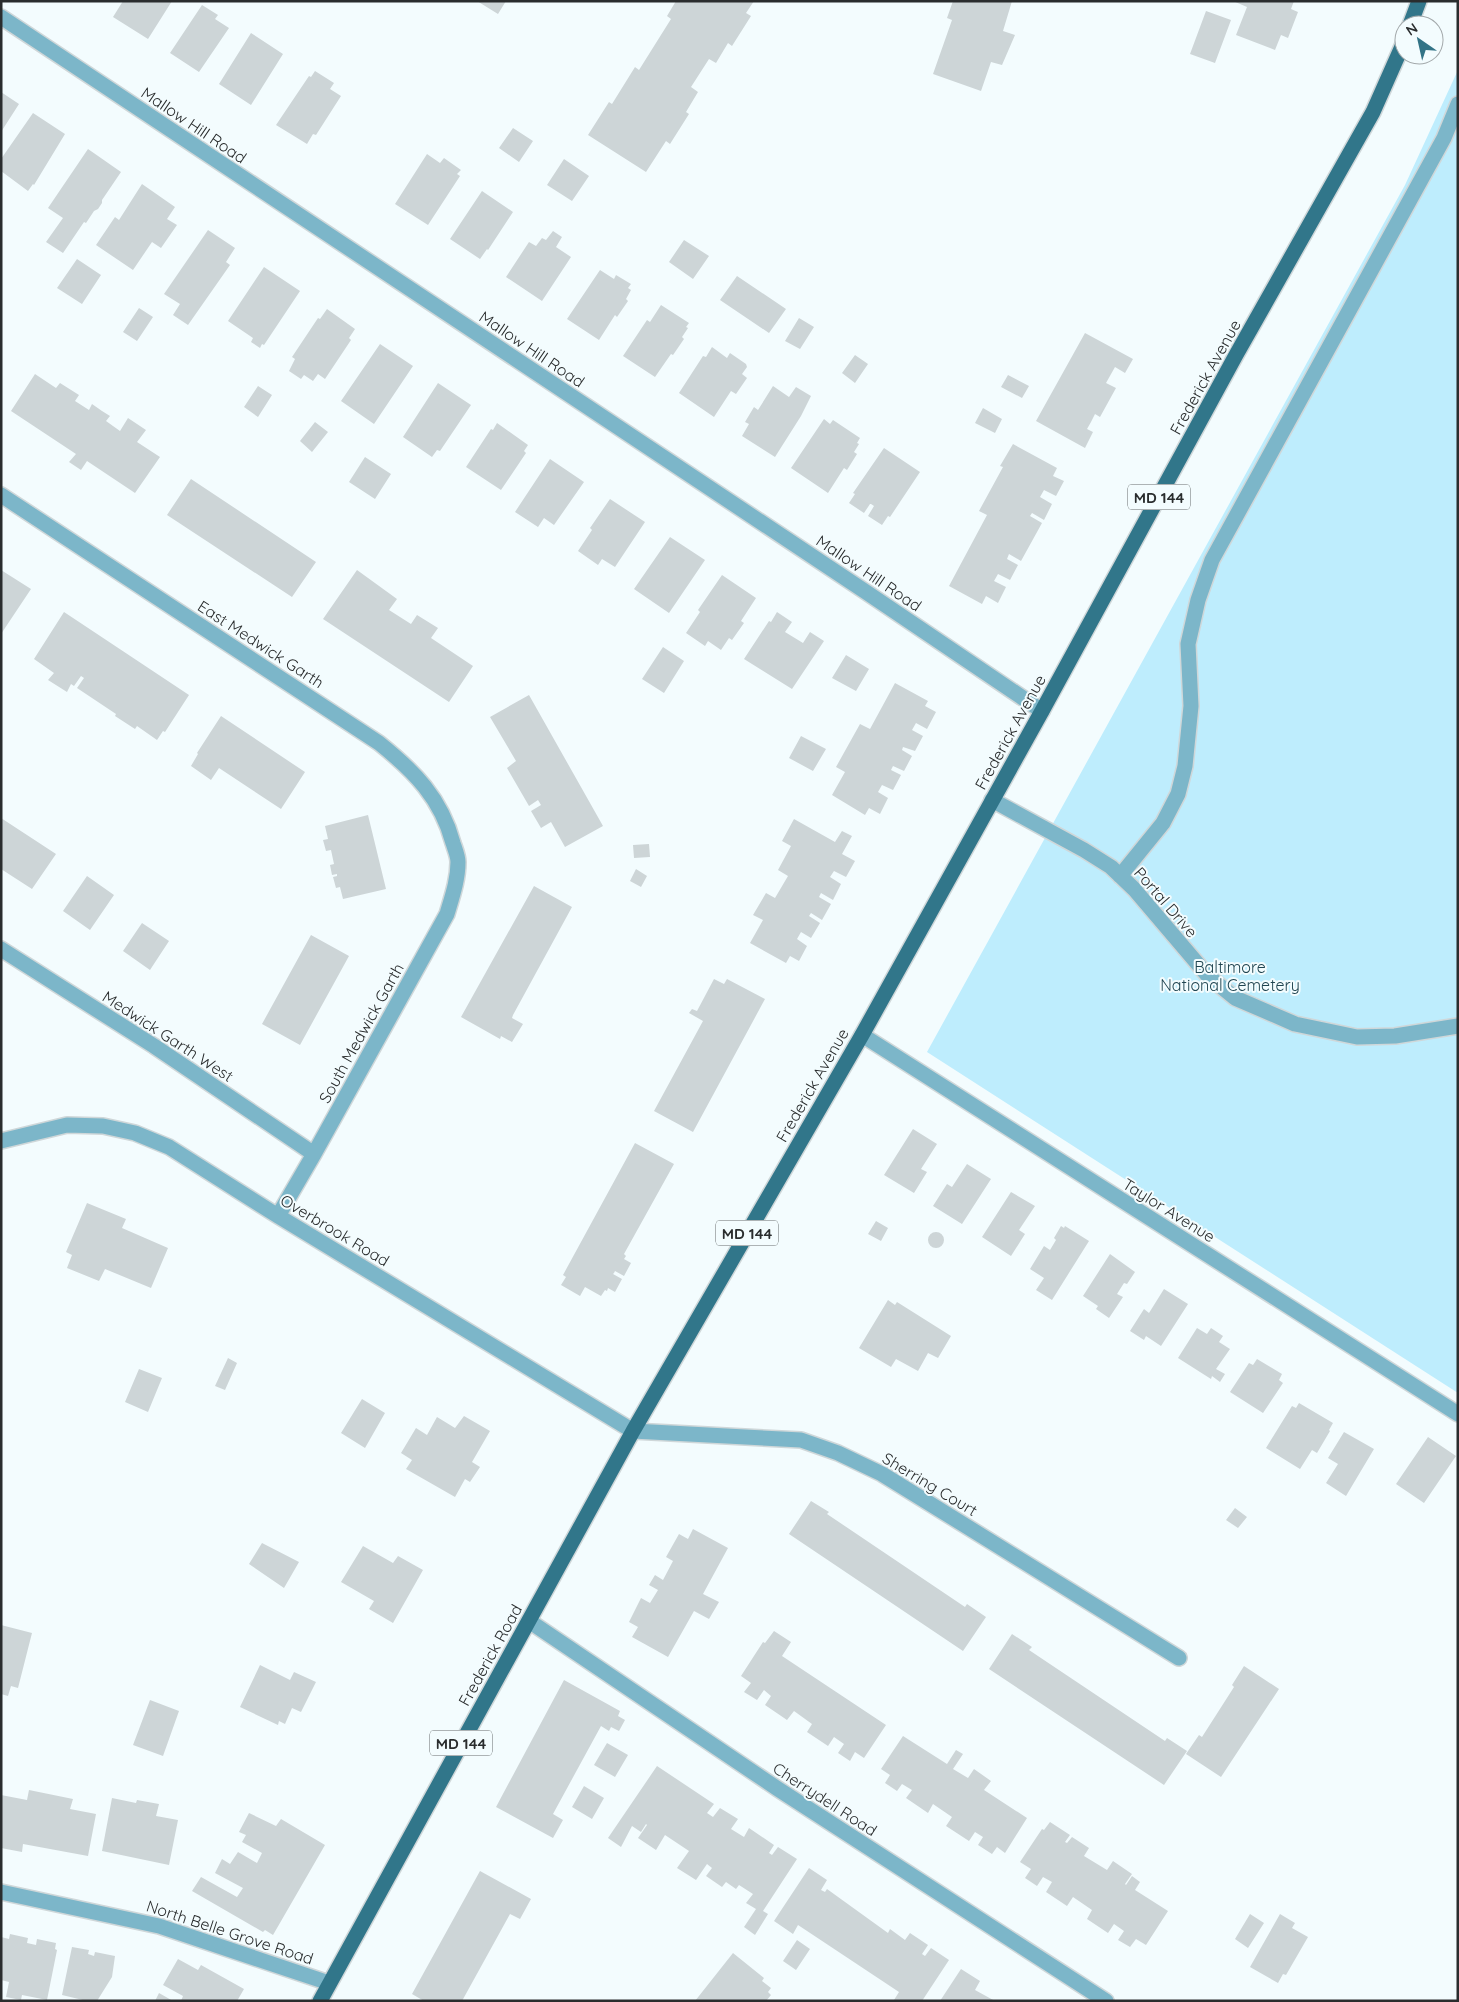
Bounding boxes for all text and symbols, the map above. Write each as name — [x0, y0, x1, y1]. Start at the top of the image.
north arrow — [1394, 15, 1444, 65]
text: N — [1402, 19, 1421, 40]
street label: Mallow Hill Road — [138, 82, 250, 168]
street label: Mallow Hill Road — [476, 306, 588, 392]
street label: Frederick Avenue — [1165, 316, 1245, 438]
road number: MD 144 — [1128, 484, 1190, 510]
street label: Mallow Hill Road — [813, 530, 925, 616]
street label: East Medwick Garth — [194, 596, 328, 692]
street label: Frederick Avenue — [970, 671, 1050, 793]
street label: Portal Drive — [1130, 863, 1202, 941]
park label: Baltimore National Cemetery — [1160, 957, 1300, 995]
street label: South Medwick Garth — [314, 959, 408, 1107]
street label: Medwick Garth West — [99, 986, 237, 1086]
street label: Frederick Avenue — [771, 1025, 853, 1145]
street label: Taylor Avenue — [1119, 1174, 1219, 1246]
street label: Overbrook Road — [277, 1190, 393, 1270]
road number: MD 144 — [716, 1220, 778, 1246]
street label: Sherring Court — [879, 1448, 981, 1520]
street label: Frederick Road — [454, 1601, 526, 1709]
road number: MD 144 — [430, 1730, 492, 1756]
street label: Cherrydell Road — [769, 1758, 881, 1840]
street label: North Belle Grove Road — [144, 1896, 316, 1968]

